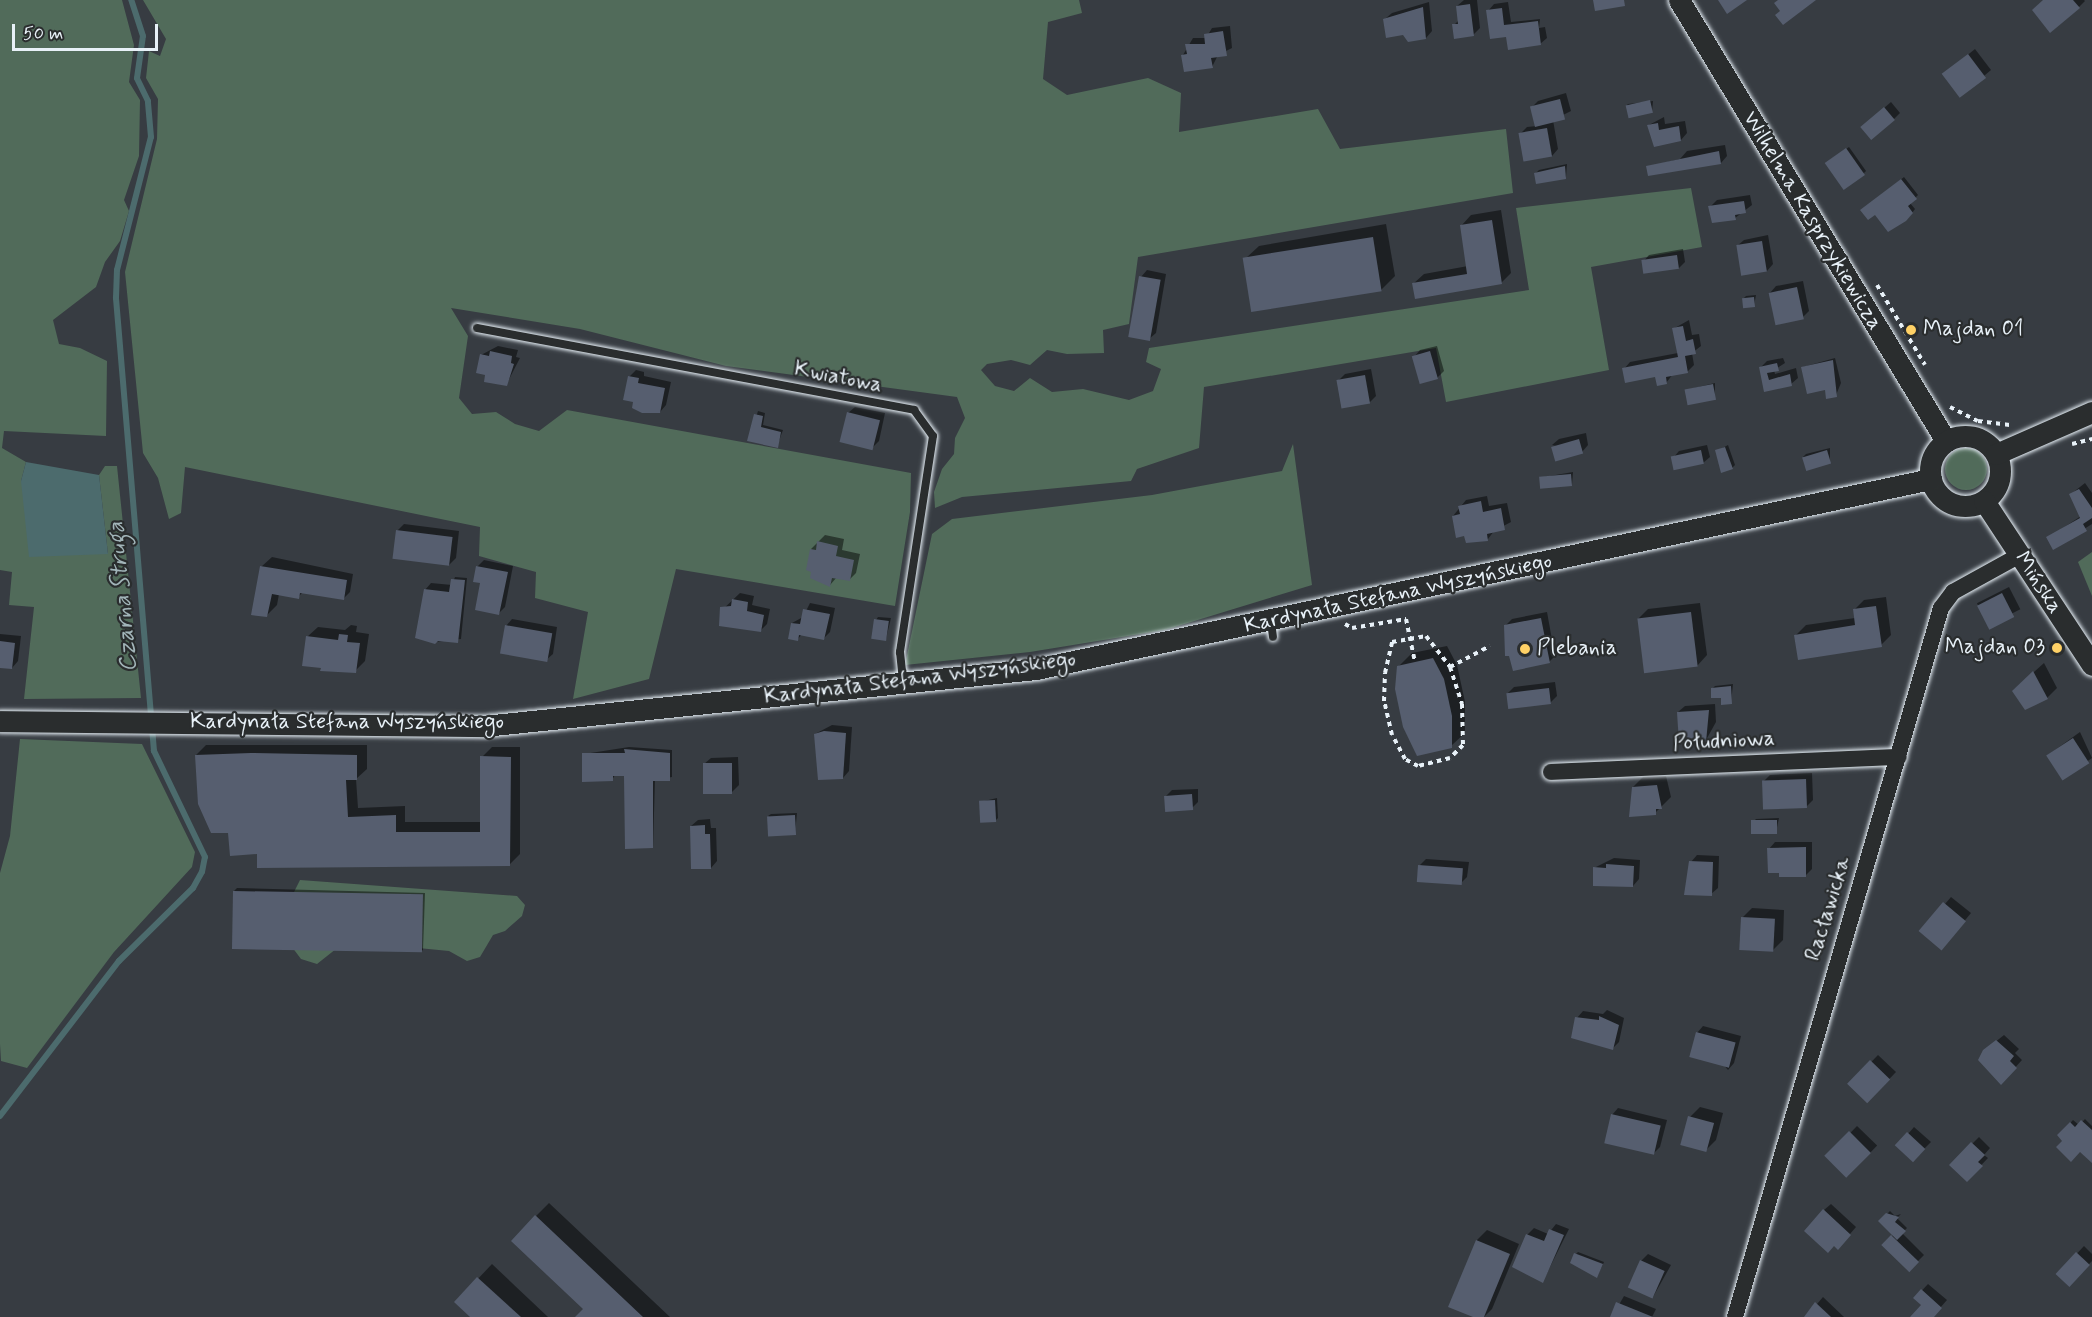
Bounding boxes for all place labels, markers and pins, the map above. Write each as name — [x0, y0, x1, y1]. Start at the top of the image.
place label: Majdan 01 — [1923, 317, 2023, 343]
marker: Majdan 01 — [1904, 323, 1918, 337]
place label: Majdan 03 — [1945, 635, 2045, 661]
place label: Plebania — [1537, 636, 1617, 662]
marker: Majdan 03 — [2050, 641, 2064, 655]
marker: Plebania — [1518, 642, 1532, 656]

